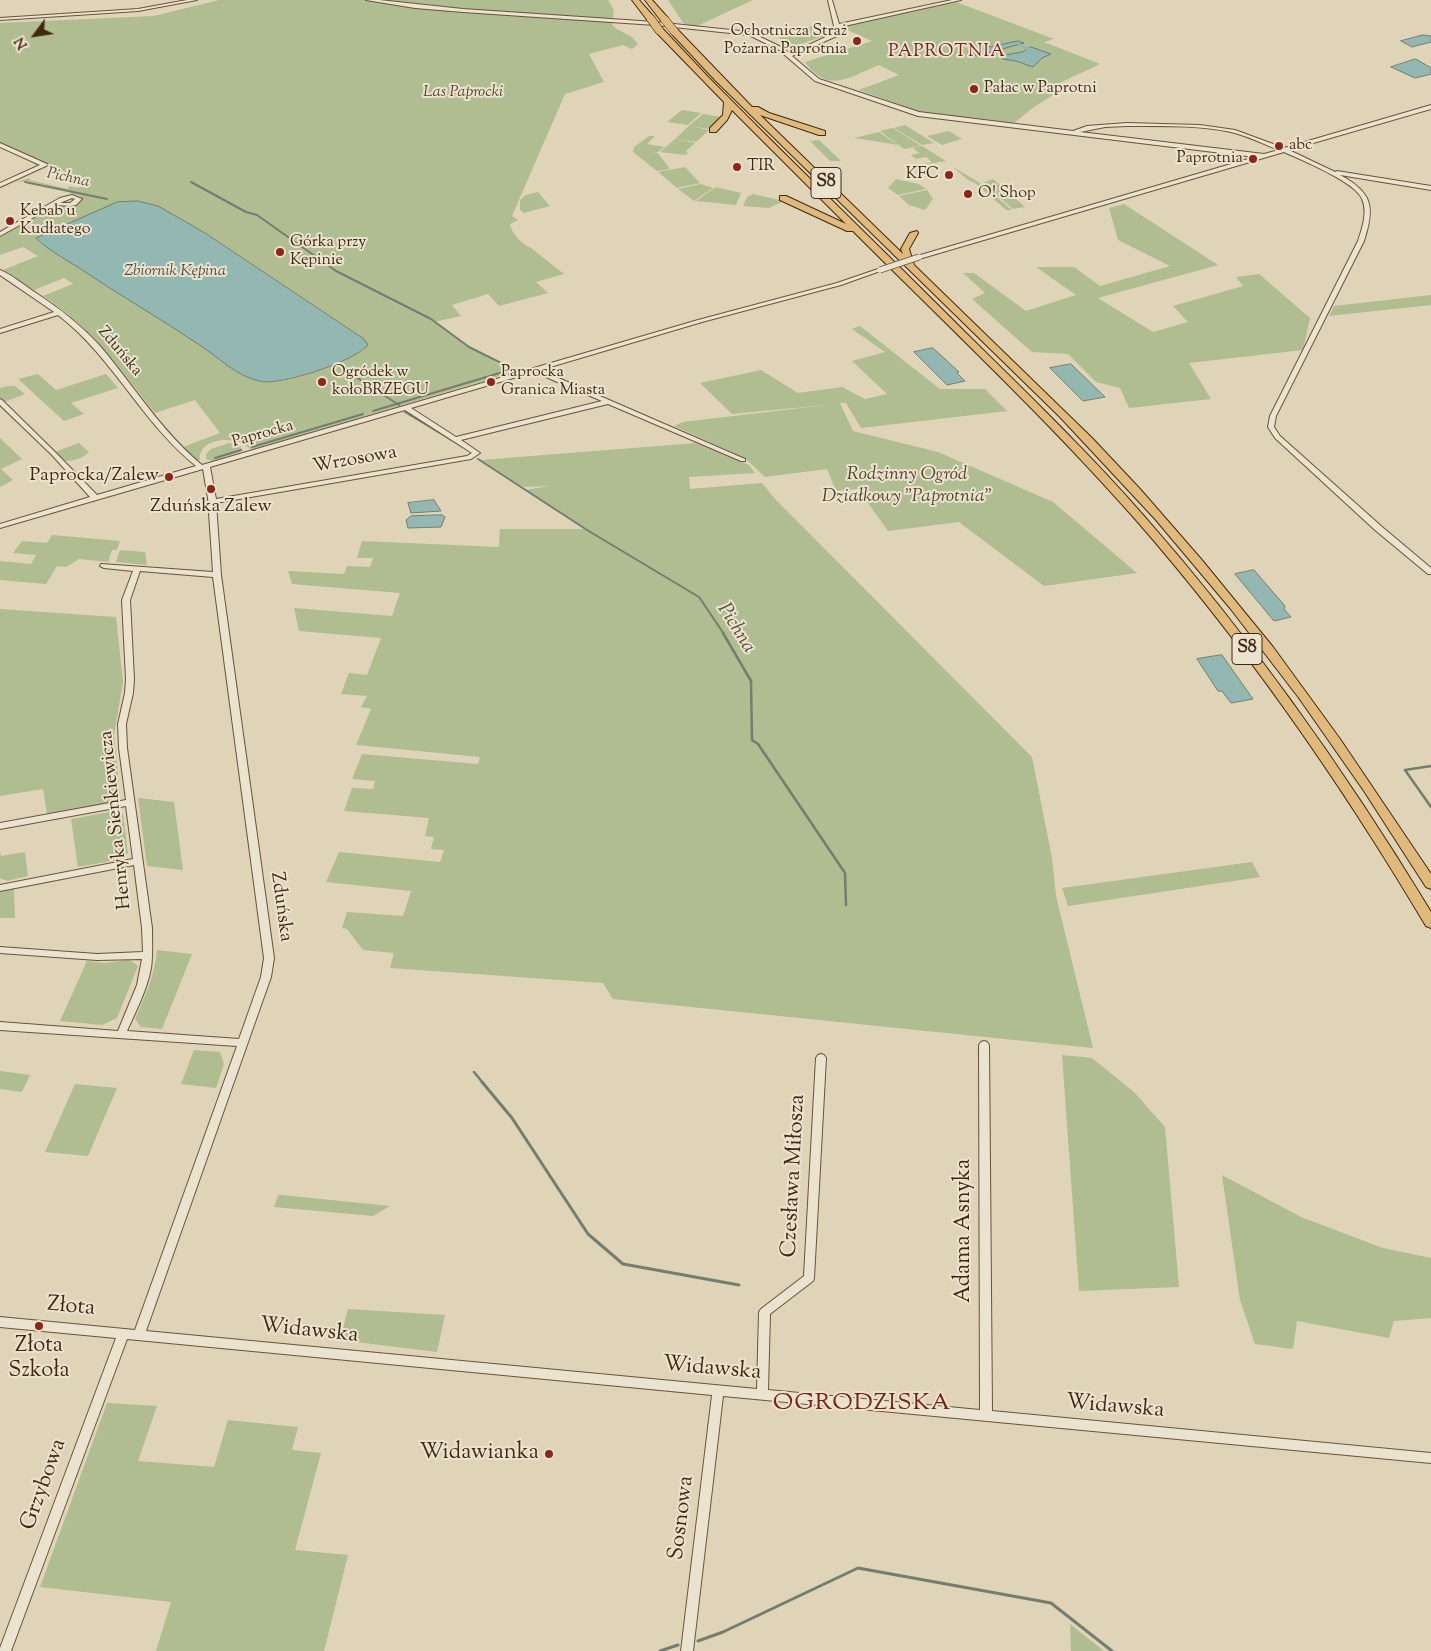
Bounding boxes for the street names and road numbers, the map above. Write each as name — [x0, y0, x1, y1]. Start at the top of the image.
road number: S8 — [811, 168, 841, 198]
street label: Zduńska — [93, 323, 145, 381]
street label: Paprocka — [230, 417, 296, 453]
street label: Wrzosowa — [311, 442, 399, 480]
road number: S8 — [1232, 634, 1262, 664]
street label: Henryka Sienkiewicza — [96, 730, 138, 910]
street label: Zduńska — [264, 871, 296, 943]
street label: Czesława Miłosza — [778, 1094, 812, 1258]
street label: Adama Asnyka — [952, 1159, 978, 1303]
street label: Złota — [46, 1293, 96, 1323]
street label: Widawska — [259, 1314, 359, 1350]
street label: Widawska — [662, 1353, 762, 1387]
street label: Widawska — [1065, 1391, 1165, 1425]
street label: Grzybowa — [16, 1436, 74, 1534]
street label: Sosnowa — [665, 1474, 701, 1562]

